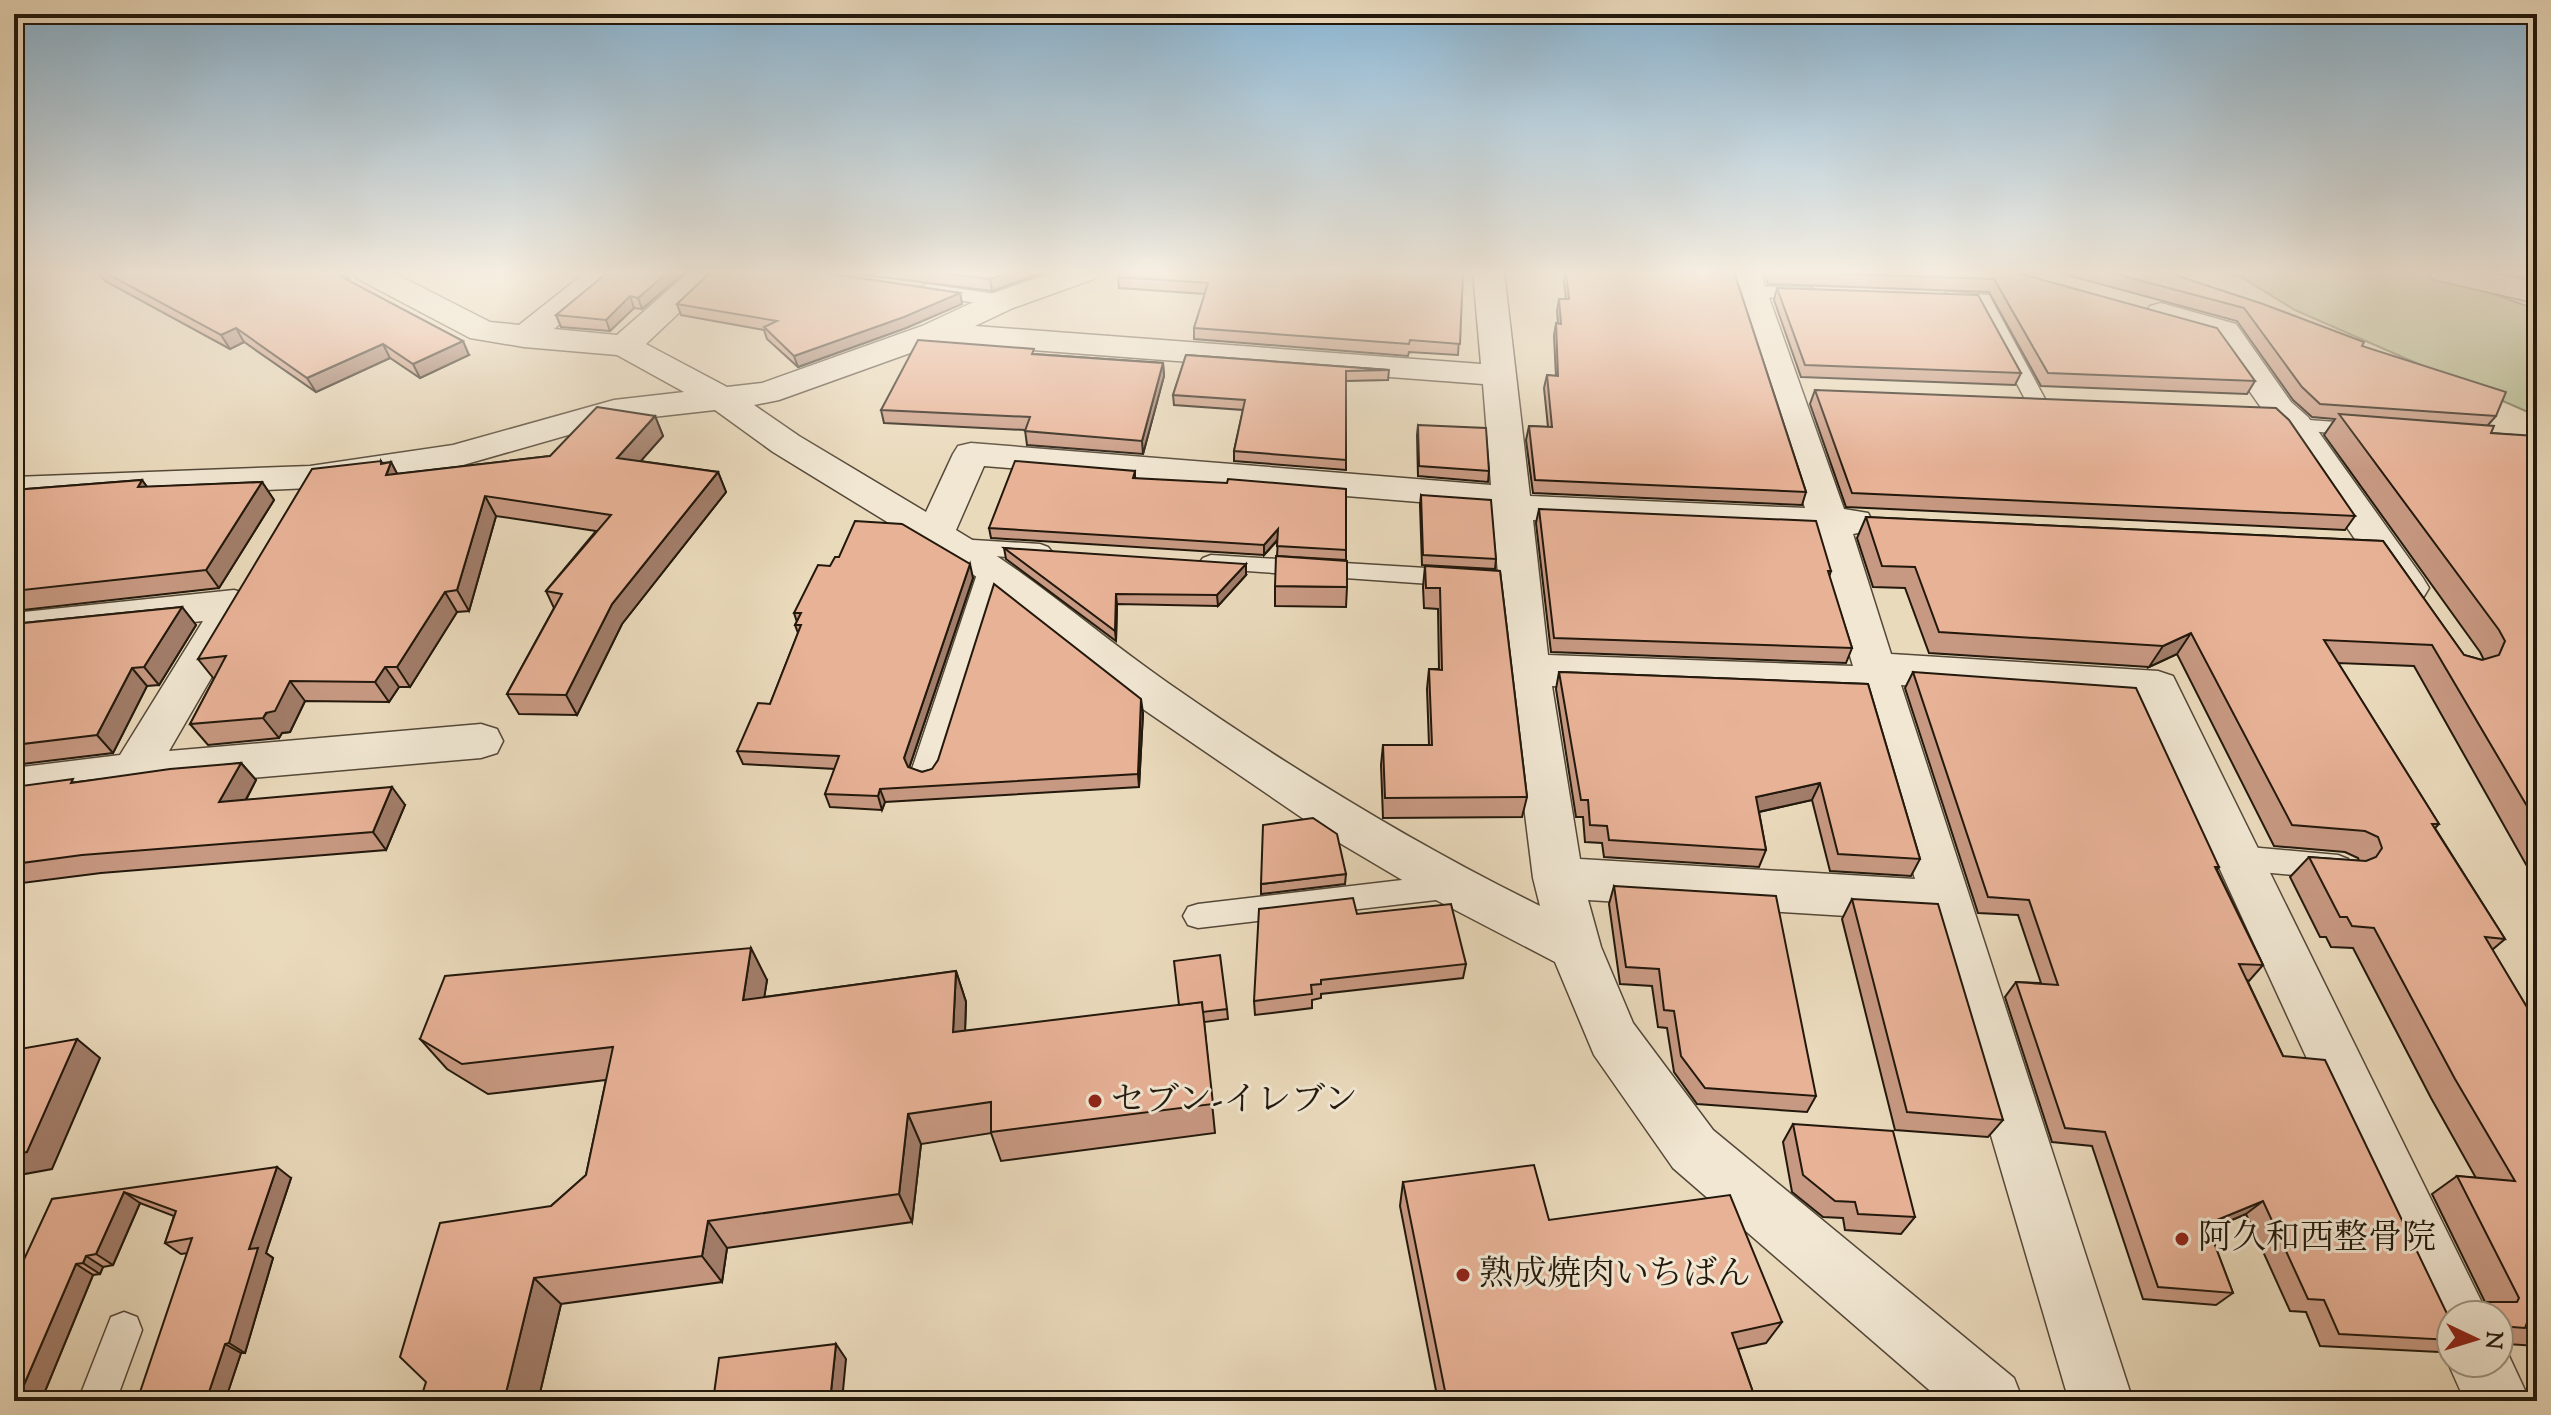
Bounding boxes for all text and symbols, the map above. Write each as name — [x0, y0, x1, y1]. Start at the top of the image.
place label: セブン-イレブン — [1111, 1077, 1358, 1126]
marker: セブン-イレブン — [1086, 1092, 1104, 1110]
place label: 阿久和西整骨院 — [2198, 1215, 2436, 1264]
marker: 阿久和西整骨院 — [2173, 1230, 2191, 1248]
place label: 熟成焼肉いちばん — [1479, 1251, 1751, 1300]
marker: 熟成焼肉いちばん — [1454, 1266, 1472, 1284]
north arrow — [2435, 1299, 2515, 1379]
text: N — [2475, 1330, 2509, 1350]

